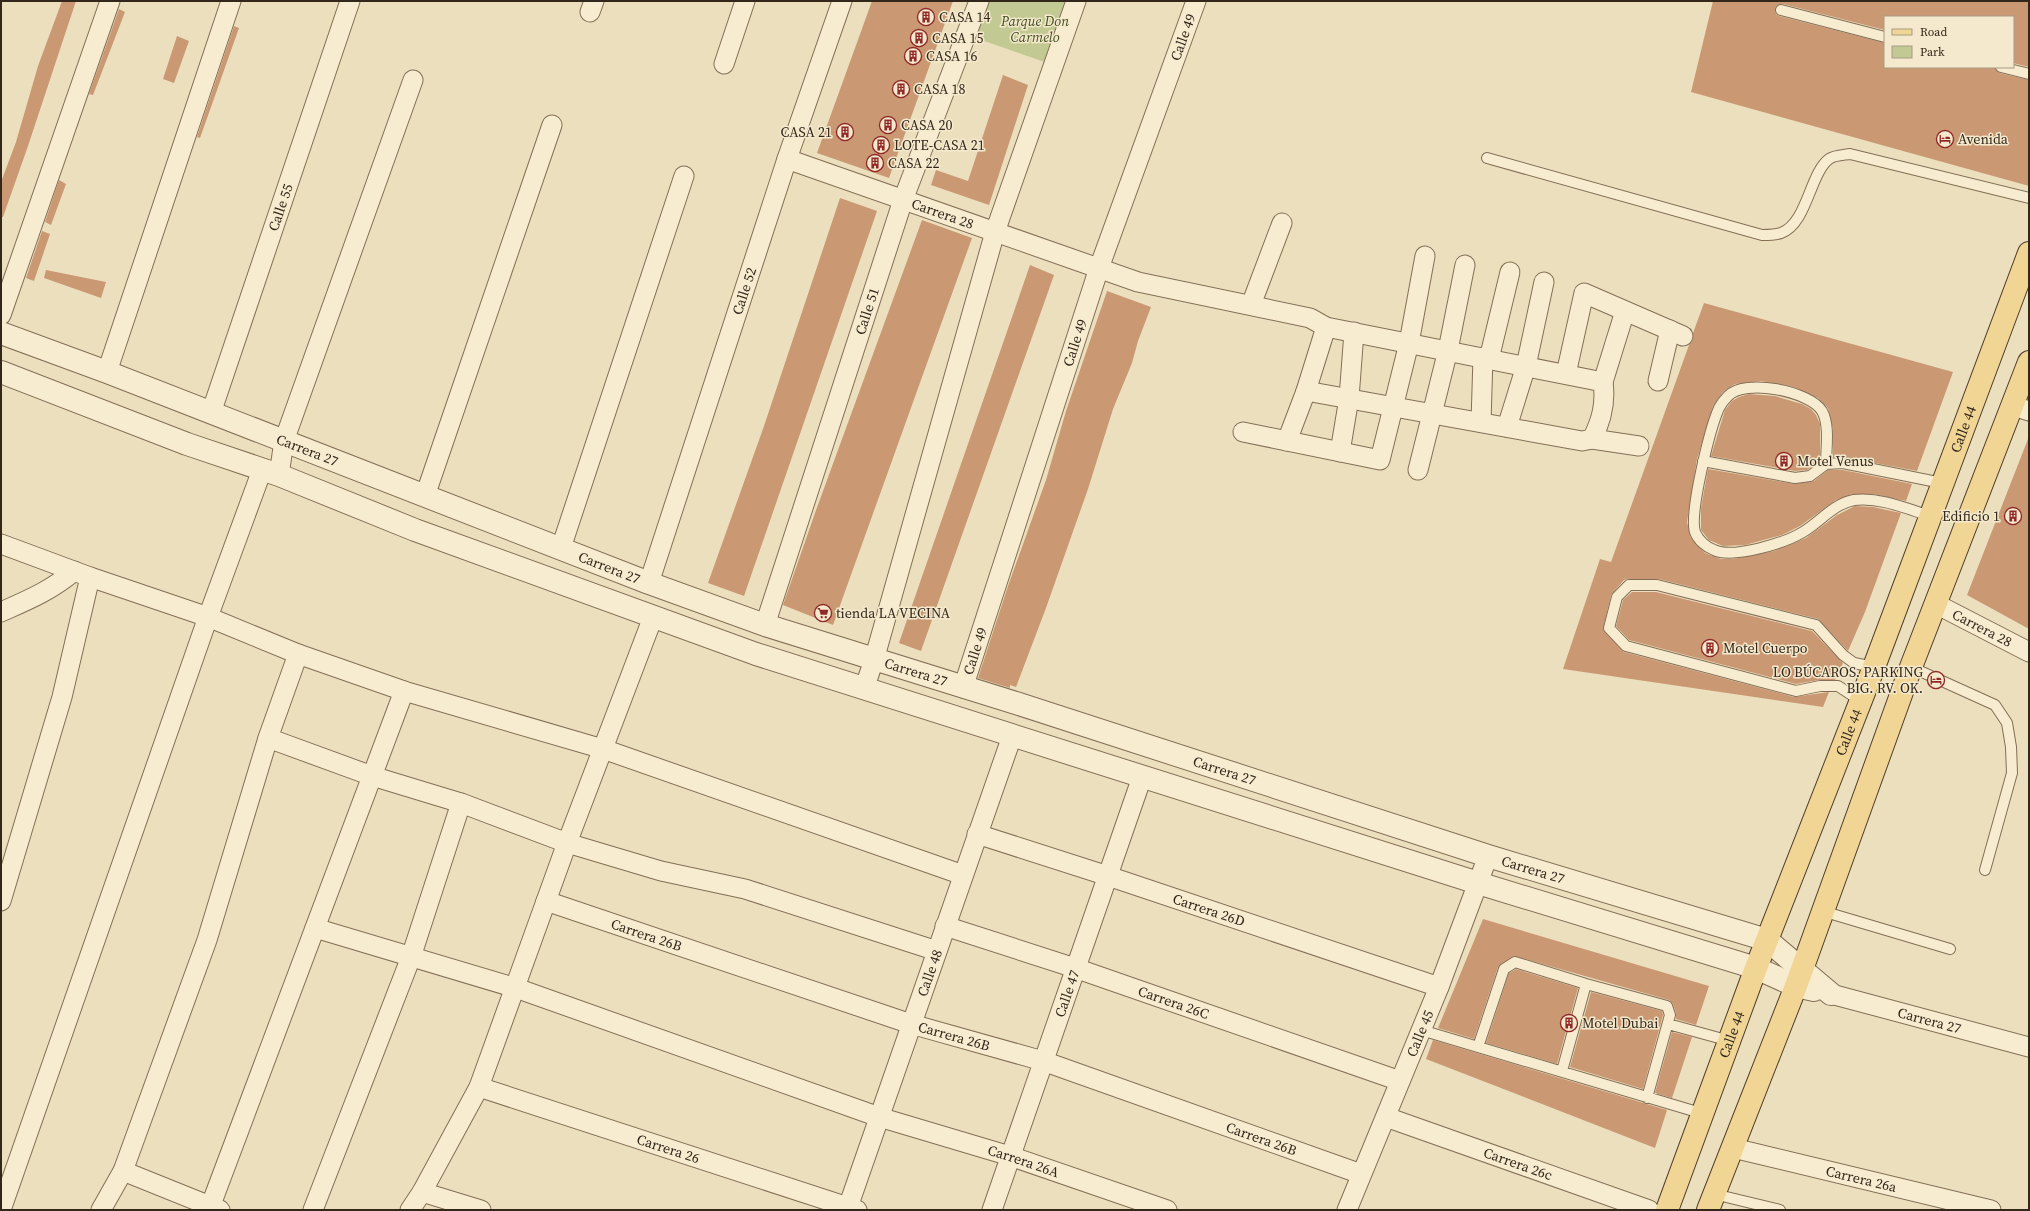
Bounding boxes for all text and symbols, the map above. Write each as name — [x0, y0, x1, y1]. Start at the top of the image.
building icon: CASA 14 — [916, 7, 936, 27]
place label: CASA 14 — [939, 7, 991, 27]
park label: Parque Don Carmelo — [1000, 11, 1069, 47]
street label: Calle 49 — [1165, 11, 1201, 64]
legend — [1884, 16, 2014, 68]
text: Road — [1920, 24, 1947, 40]
building icon: CASA 15 — [909, 28, 929, 48]
place label: CASA 15 — [932, 28, 984, 48]
text: Park — [1920, 44, 1945, 60]
building icon: CASA 16 — [903, 46, 923, 66]
place label: CASA 16 — [926, 46, 978, 66]
building icon: CASA 18 — [891, 79, 911, 99]
place label: CASA 18 — [914, 79, 966, 99]
building icon: CASA 20 — [878, 115, 898, 135]
place label: CASA 20 — [901, 115, 953, 135]
place label: CASA 21 — [780, 122, 832, 142]
building icon: CASA 21 — [835, 122, 855, 142]
hotel icon: Avenida — [1935, 129, 1955, 149]
place label: Avenida — [1958, 129, 2009, 149]
building icon: LOTE-CASA 21 — [871, 135, 891, 155]
place label: LOTE-CASA 21 — [894, 135, 985, 155]
building icon: CASA 22 — [865, 153, 885, 173]
place label: CASA 22 — [888, 153, 940, 173]
street label: Calle 55 — [263, 181, 298, 234]
street label: Carrera 28 — [909, 193, 977, 234]
street label: Calle 52 — [727, 265, 761, 317]
street label: Calle 51 — [850, 285, 884, 337]
street label: Calle 49 — [1058, 316, 1092, 369]
street label: Calle 44 — [1945, 403, 1981, 456]
street label: Carrera 27 — [274, 429, 341, 471]
building icon: Motel Venus — [1774, 451, 1794, 471]
place label: Motel Venus — [1797, 451, 1874, 471]
place label: Edificio 1 — [1942, 506, 2000, 526]
building icon: Edificio 1 — [2003, 506, 2023, 526]
street label: Carrera 27 — [575, 546, 643, 589]
supermarket icon: tienda LA VECINA — [813, 603, 833, 623]
place label: tienda LA VECINA — [836, 603, 951, 623]
street label: Carrera 28 — [1949, 604, 2016, 652]
street label: Calle 49 — [958, 625, 992, 677]
building icon: Motel Cuerpo — [1700, 638, 1720, 658]
place label: Motel Cuerpo — [1723, 638, 1808, 658]
street label: Carrera 27 — [882, 653, 950, 691]
place label: LO BÚCAROS. PARKING BIG. RV. OK. — [1773, 662, 1923, 698]
hotel icon: LO BÚCAROS. PARKING BIG. RV. OK. — [1926, 670, 1946, 690]
street label: Calle 44 — [1830, 706, 1867, 759]
street label: Carrera 27 — [1191, 751, 1259, 790]
street label: Carrera 27 — [1499, 851, 1567, 889]
street label: Carrera 26D — [1170, 888, 1248, 931]
street label: Carrera 26B — [608, 914, 685, 956]
street label: Calle 48 — [912, 947, 947, 999]
street label: Calle 47 — [1050, 967, 1084, 1020]
street label: Carrera 26C — [1135, 981, 1212, 1024]
street label: Carrera 27 — [1896, 1002, 1963, 1038]
street label: Calle 45 — [1401, 1007, 1438, 1060]
street label: Calle 44 — [1714, 1008, 1749, 1061]
building icon: Motel Dubai — [1559, 1013, 1579, 1033]
place label: Motel Dubai — [1582, 1013, 1658, 1033]
street label: Carrera 26B — [916, 1017, 993, 1056]
street label: Carrera 26B — [1223, 1117, 1300, 1160]
street label: Carrera 26 — [634, 1129, 702, 1168]
street label: Carrera 26A — [985, 1140, 1063, 1182]
street label: Carrera 26c — [1481, 1142, 1555, 1185]
street label: Carrera 26a — [1824, 1161, 1900, 1197]

